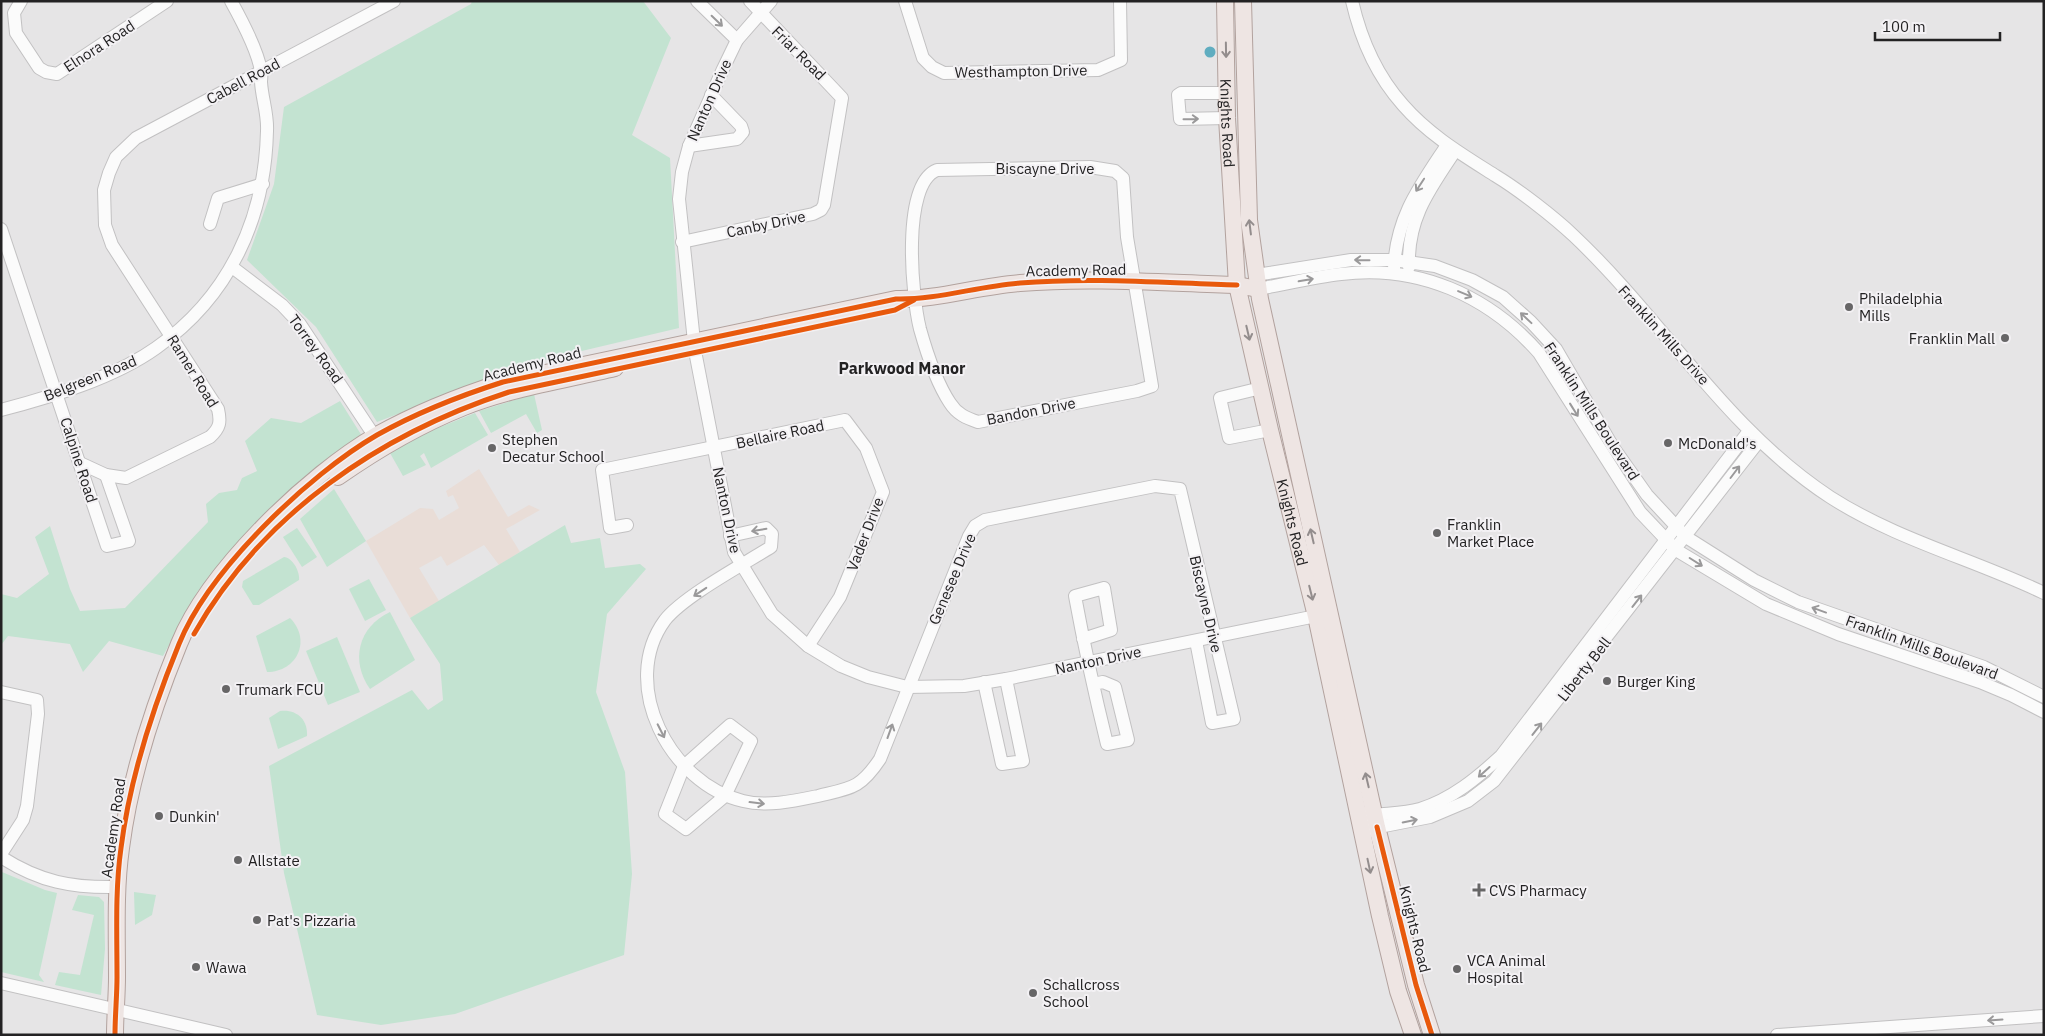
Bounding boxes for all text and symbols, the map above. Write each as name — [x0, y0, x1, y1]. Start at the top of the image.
scale bar — [1875, 10, 2000, 42]
one-way arrow — [710, 15, 723, 27]
street label: Elnora Road — [60, 16, 138, 76]
text: 100 m — [1882, 17, 1926, 36]
street label: Friar Road — [768, 22, 830, 84]
one-way arrow — [1221, 42, 1231, 58]
street label: Cabell Road — [203, 54, 283, 108]
street label: Nanton Drive — [683, 56, 735, 144]
street label: Westhampton Drive — [955, 60, 1087, 82]
street label: Knights Road — [1217, 78, 1239, 168]
one-way arrow — [1182, 114, 1199, 124]
street label: Biscayne Drive — [996, 159, 1094, 178]
one-way arrow — [1415, 178, 1425, 192]
street label: Canby Drive — [725, 206, 807, 242]
one-way arrow — [1245, 219, 1255, 235]
one-way arrow — [1354, 255, 1370, 265]
street label: Academy Road — [1026, 260, 1126, 280]
one-way arrow — [1298, 275, 1314, 285]
street label: Franklin Mills Drive — [1614, 281, 1714, 389]
place label: Philadelphia Mills — [1859, 289, 1942, 325]
one-way arrow — [1457, 290, 1472, 300]
marker: Philadelphia Mills — [1843, 301, 1855, 313]
street label: Torrey Road — [285, 311, 347, 387]
one-way arrow — [1520, 312, 1533, 324]
one-way arrow — [1244, 324, 1253, 340]
place label: Franklin Mall — [1909, 329, 1995, 348]
street label: Ramer Road — [163, 331, 223, 411]
marker: Franklin Mall — [1999, 332, 2011, 344]
street label: Franklin Mills Boulevard — [1540, 338, 1644, 484]
street label: Academy Road — [481, 343, 583, 385]
street label: Belgreen Road — [41, 351, 139, 405]
district label: Parkwood Manor — [838, 358, 966, 378]
street label: Bandon Drive — [985, 393, 1077, 429]
one-way arrow — [1568, 403, 1579, 417]
street label: Calpine Road — [56, 415, 102, 505]
street label: Bellaire Road — [734, 415, 826, 453]
place label: Stephen Decatur School — [502, 430, 604, 466]
place label: McDonald's — [1678, 434, 1756, 453]
marker: McDonald's — [1662, 437, 1674, 449]
marker: Stephen Decatur School — [486, 442, 498, 454]
street label: Nanton Drive — [709, 465, 745, 555]
one-way arrow — [1730, 466, 1741, 479]
street label: Knights Road — [1273, 477, 1313, 568]
street label: Vader Drive — [842, 494, 888, 574]
place label: Franklin Market Place — [1447, 515, 1534, 551]
one-way arrow — [752, 525, 768, 535]
marker: Franklin Market Place — [1431, 527, 1443, 539]
one-way arrow — [1307, 528, 1317, 544]
street label: Genesee Drive — [924, 530, 980, 628]
street label: Biscayne Drive — [1186, 554, 1226, 654]
one-way arrow — [1689, 558, 1703, 568]
one-way arrow — [1306, 584, 1316, 600]
one-way arrow — [694, 587, 708, 597]
one-way arrow — [1631, 595, 1642, 608]
one-way arrow — [1812, 605, 1827, 614]
street label: Franklin Mills Boulevard — [1843, 611, 2001, 683]
street label: Liberty Bell — [1553, 633, 1615, 705]
street label: Nanton Drive — [1053, 642, 1143, 678]
place label: Burger King — [1617, 672, 1695, 691]
marker: Burger King — [1601, 675, 1613, 687]
place label: Trumark FCU — [236, 680, 324, 699]
marker: Trumark FCU — [220, 683, 232, 695]
one-way arrow — [1532, 722, 1542, 736]
one-way arrow — [657, 723, 666, 738]
one-way arrow — [886, 724, 895, 739]
one-way arrow — [1477, 766, 1490, 777]
one-way arrow — [1362, 772, 1371, 788]
street label: Academy Road — [97, 777, 129, 879]
one-way arrow — [748, 798, 764, 808]
place label: Dunkin' — [169, 807, 220, 826]
marker: Dunkin' — [153, 810, 165, 822]
one-way arrow — [1401, 816, 1417, 825]
place label: Allstate — [248, 851, 300, 870]
marker: Allstate — [232, 854, 244, 866]
one-way arrow — [1365, 857, 1374, 873]
place label: CVS Pharmacy — [1489, 881, 1587, 900]
street label: Knights Road — [1395, 884, 1435, 974]
marker: CVS Pharmacy — [1473, 884, 1485, 896]
place label: Pat's Pizzaria — [267, 911, 356, 930]
marker: Pat's Pizzaria — [251, 914, 263, 926]
place label: VCA Animal Hospital — [1467, 951, 1546, 987]
place label: Wawa — [206, 958, 247, 977]
marker: Wawa — [190, 961, 202, 973]
marker: VCA Animal Hospital — [1451, 963, 1463, 975]
place label: Schallcross School — [1043, 975, 1120, 1011]
marker: Schallcross School — [1027, 987, 1039, 999]
one-way arrow — [1987, 1015, 2003, 1024]

